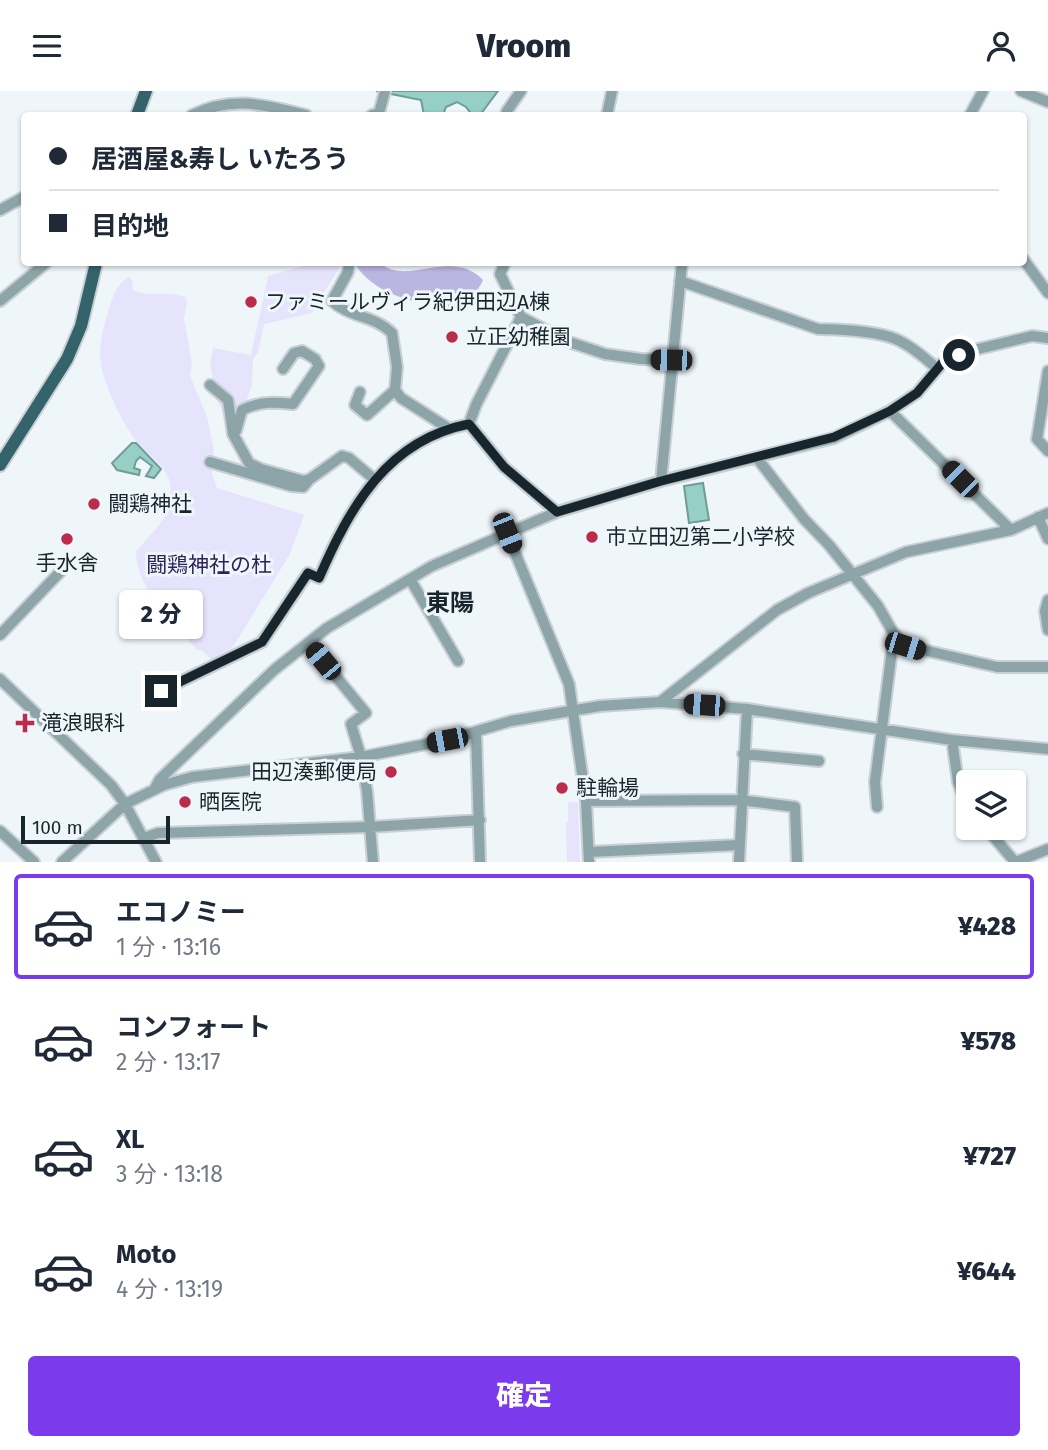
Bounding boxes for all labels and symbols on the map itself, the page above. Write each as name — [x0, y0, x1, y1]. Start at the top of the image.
place label: ファミールヴィラ紀伊田辺A棟 — [265, 289, 550, 315]
marker: ファミールヴィラ紀伊田辺A棟 — [243, 294, 259, 310]
place label: 立正幼稚園 — [466, 324, 571, 350]
marker: 立正幼稚園 — [444, 329, 460, 345]
route start — [943, 339, 975, 371]
car — [650, 349, 693, 371]
car — [938, 457, 983, 501]
place label: 闘鶏神社 — [108, 491, 192, 517]
marker: 闘鶏神社 — [86, 496, 102, 512]
car — [490, 510, 525, 556]
place label: 市立田辺第二小学校 — [606, 524, 795, 550]
marker: 市立田辺第二小学校 — [584, 529, 600, 545]
marker: 手水舎 — [59, 531, 75, 547]
place label: 手水舎 — [36, 550, 99, 576]
park label: 闘鶏神社の杜 — [146, 552, 272, 578]
callout: 2 分 — [119, 589, 203, 639]
district label: 東陽 — [426, 589, 474, 617]
car — [882, 630, 929, 662]
car — [302, 638, 345, 684]
route end — [145, 675, 177, 707]
car — [683, 693, 726, 717]
place label: 滝浪眼科 — [41, 710, 125, 736]
marker: 滝浪眼科 — [15, 713, 35, 733]
car — [425, 726, 470, 754]
place label: 田辺湊郵便局 — [251, 759, 377, 785]
marker: 田辺湊郵便局 — [383, 764, 399, 780]
place label: 駐輪場 — [576, 775, 639, 801]
marker: 駐輪場 — [554, 780, 570, 796]
place label: 晒医院 — [199, 789, 262, 815]
marker: 晒医院 — [177, 794, 193, 810]
scale bar — [21, 813, 170, 845]

